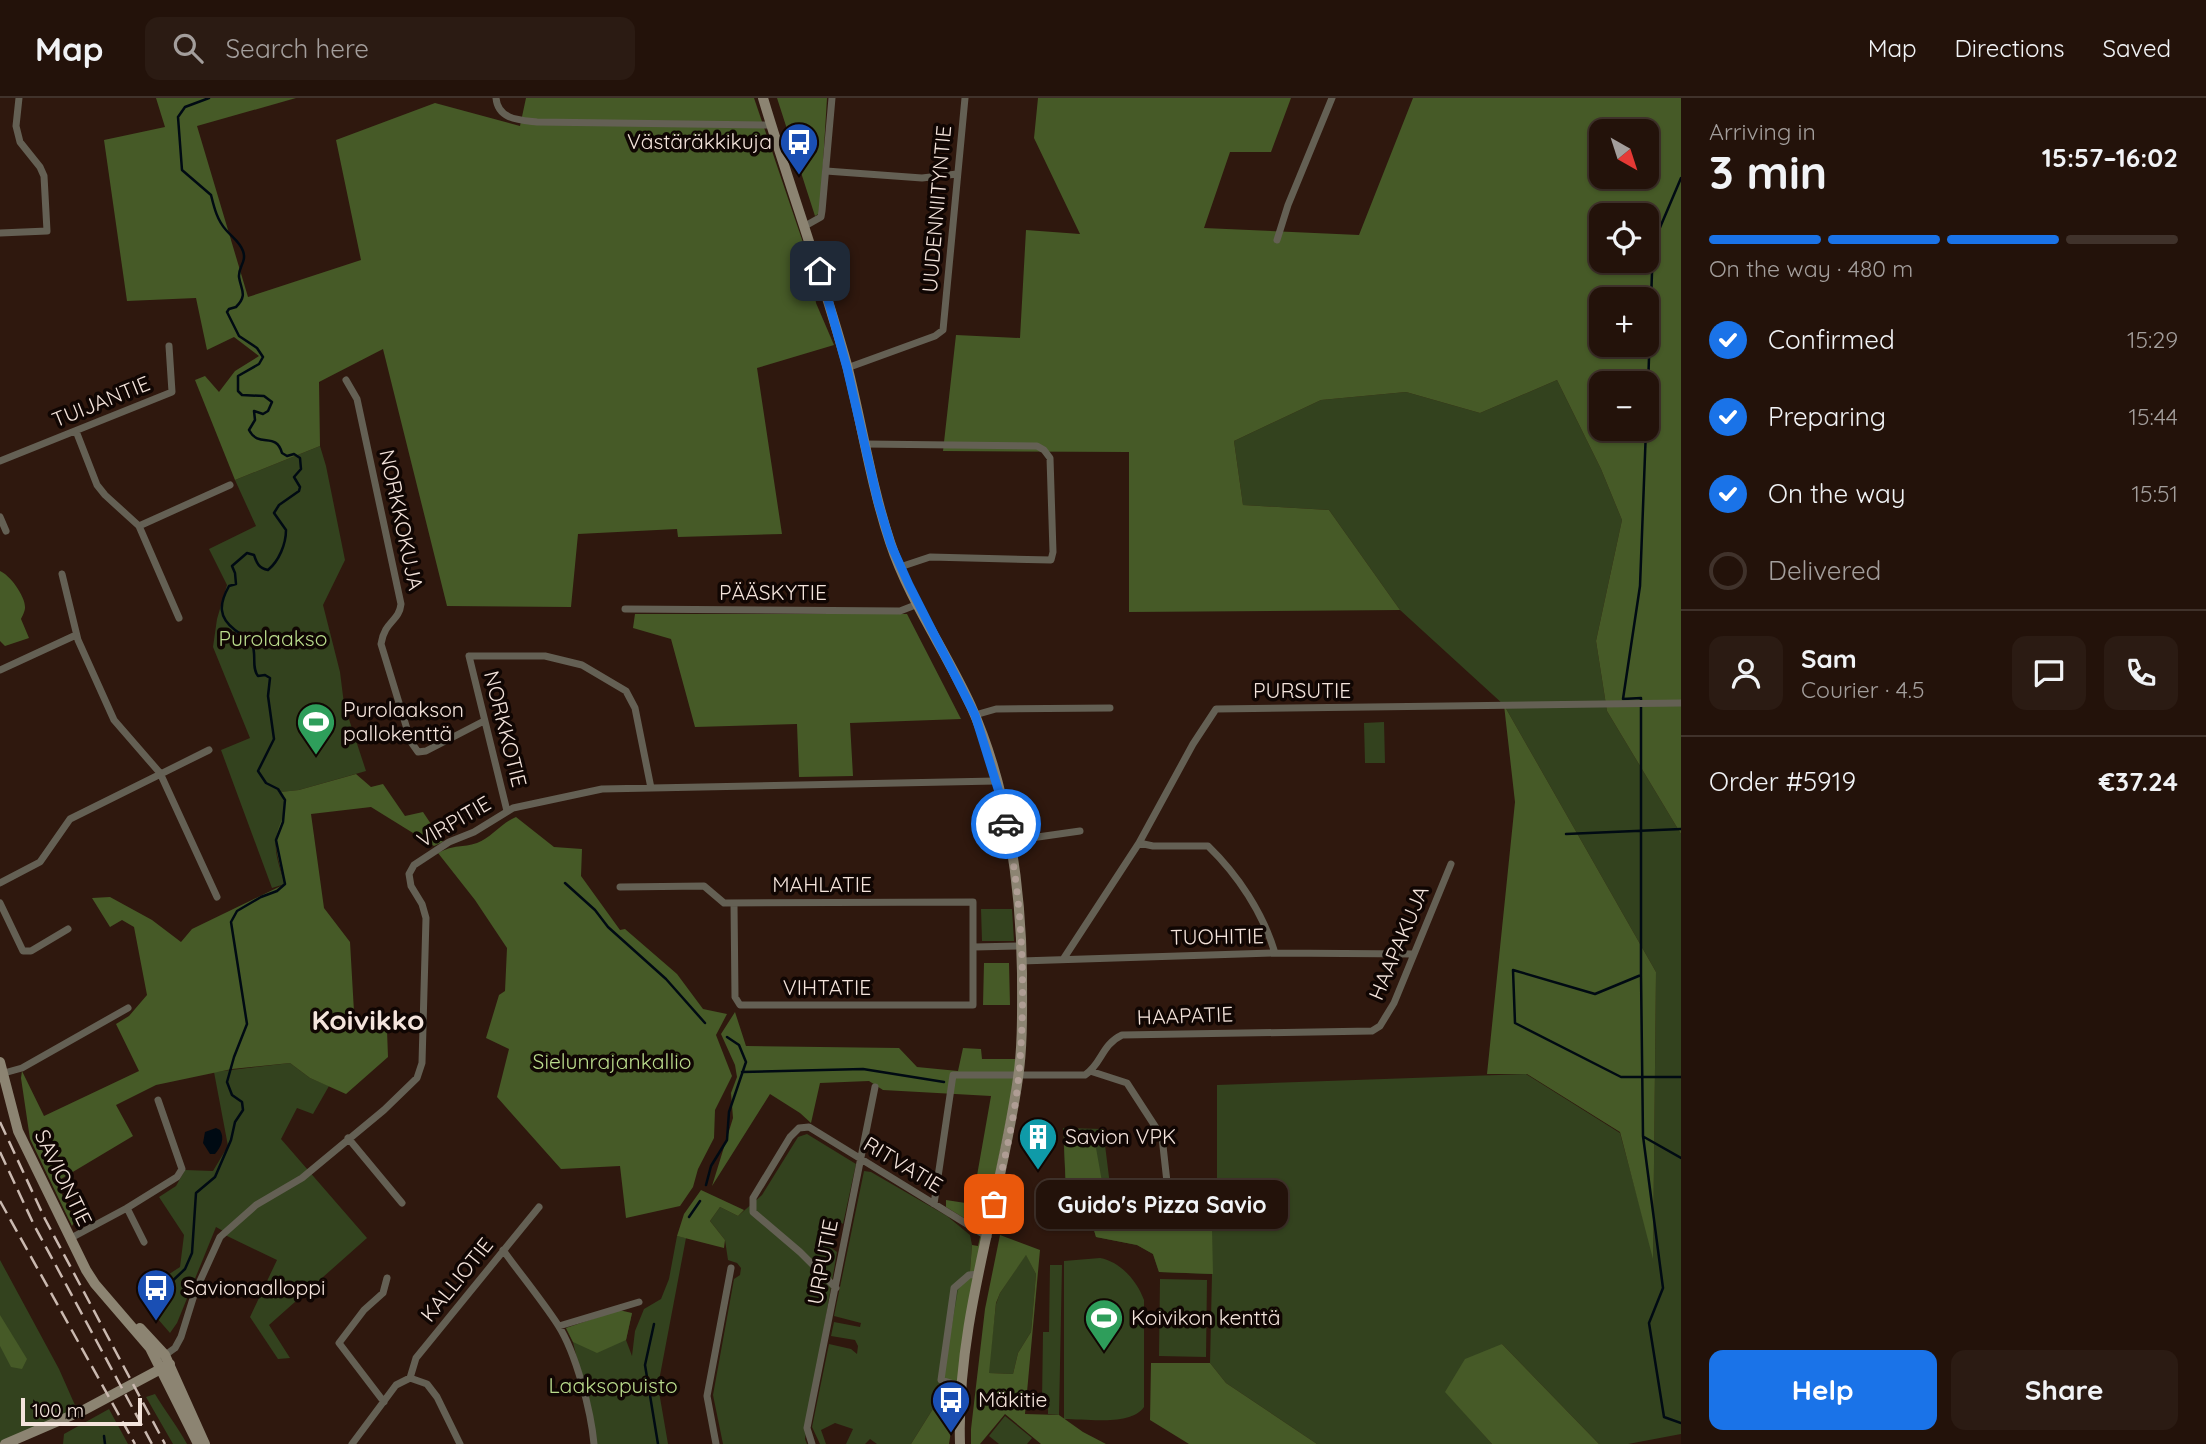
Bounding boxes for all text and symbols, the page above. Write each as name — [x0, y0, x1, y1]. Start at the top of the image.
search box — [145, 17, 635, 80]
text: Map — [35, 28, 103, 69]
icon: search — [169, 29, 207, 67]
text: Search here — [225, 32, 369, 65]
text: Map — [1868, 33, 1917, 63]
text: Directions — [1955, 33, 2065, 63]
text: Saved — [2103, 33, 2171, 63]
text: Arriving in — [1709, 117, 1816, 146]
north arrow — [1589, 119, 1659, 189]
map controls — [1589, 119, 1659, 441]
bus stop icon: Västäräkkikuja — [778, 121, 820, 176]
street label: UUDENNIITYNTIE — [916, 124, 956, 294]
place label: Västäräkkikuja — [627, 128, 772, 154]
text: 15:57–16:02 — [2042, 141, 2178, 174]
text: 3 min — [1709, 143, 1827, 201]
button: locate — [1589, 203, 1659, 273]
pin — [790, 241, 850, 301]
icon: home — [801, 252, 839, 290]
text: On the way · 480 m — [1709, 254, 1913, 283]
button: + — [1589, 287, 1659, 357]
icon: check — [1709, 321, 1747, 359]
text: Confirmed — [1768, 323, 1895, 356]
text: 15:29 — [2127, 325, 2178, 354]
street label: TUIJANTIE — [48, 370, 153, 432]
button: − — [1589, 371, 1659, 441]
icon: check — [1709, 398, 1747, 436]
text: Preparing — [1768, 400, 1886, 433]
text: 15:44 — [2128, 402, 2178, 431]
street label: NORKKOKUJA — [374, 447, 430, 593]
icon: check — [1709, 475, 1747, 513]
text: On the way — [1768, 477, 1906, 510]
text: 15:51 — [2132, 479, 2178, 508]
text: Delivered — [1768, 554, 1881, 587]
street label: PÄÄSKYTIE — [719, 579, 827, 605]
park label: Purolaakso — [219, 625, 327, 651]
button: person — [1709, 636, 1783, 710]
button: chat — [2012, 636, 2086, 710]
button: phone — [2104, 636, 2178, 710]
text: Sam — [1801, 642, 1857, 675]
street label: NORKKOTIE — [479, 668, 533, 789]
text: Courier · 4.5 — [1801, 675, 1925, 704]
street label: PURSUTIE — [1253, 677, 1351, 703]
place label: Purolaakson pallokenttä — [343, 696, 464, 746]
sports icon: Purolaakson pallokenttä — [295, 701, 337, 756]
text: Order #5919 — [1709, 765, 1856, 798]
text: €37.24 — [2099, 765, 2178, 798]
courier — [971, 789, 1041, 859]
street label: VIRPITIE — [412, 790, 495, 853]
icon: car — [987, 805, 1025, 843]
street label: MAHLATIE — [772, 871, 872, 897]
street label: HAAPAKUJA — [1362, 882, 1434, 1004]
street label: TUOHITIE — [1170, 922, 1264, 950]
street label: VIHTATIE — [783, 974, 871, 1000]
street label: HAAPATIE — [1136, 1000, 1234, 1030]
district label: Koivikko — [312, 1002, 424, 1037]
park label: Sielunrajankallio — [533, 1048, 691, 1074]
building icon: Savion VPK — [1017, 1116, 1059, 1171]
place label: Savion VPK — [1065, 1123, 1176, 1149]
street label: SAVIONTIE — [29, 1125, 98, 1230]
street label: RITVATIE — [859, 1130, 948, 1198]
pin — [964, 1174, 1024, 1234]
callout: Guido's Pizza Savio — [1036, 1180, 1288, 1228]
icon: bag — [975, 1185, 1013, 1223]
text: Guido's Pizza Savio — [1057, 1190, 1267, 1219]
street label: URPUTIE — [801, 1217, 843, 1307]
street label: KALLIOTIE — [414, 1232, 498, 1327]
bus stop icon: Savionaalloppi — [135, 1267, 177, 1322]
place label: Savionaalloppi — [183, 1274, 325, 1300]
sports icon: Koivikon kenttä — [1083, 1297, 1125, 1352]
place label: Koivikon kenttä — [1131, 1304, 1281, 1330]
button: Help — [1709, 1350, 1937, 1430]
button: Share — [1951, 1350, 2178, 1430]
park label: Laaksopuisto — [548, 1372, 678, 1398]
bus stop icon: Mäkitie — [930, 1379, 972, 1434]
place label: Mäkitie — [978, 1386, 1047, 1412]
scale bar — [21, 1395, 142, 1427]
text: 100 m — [32, 1398, 84, 1422]

